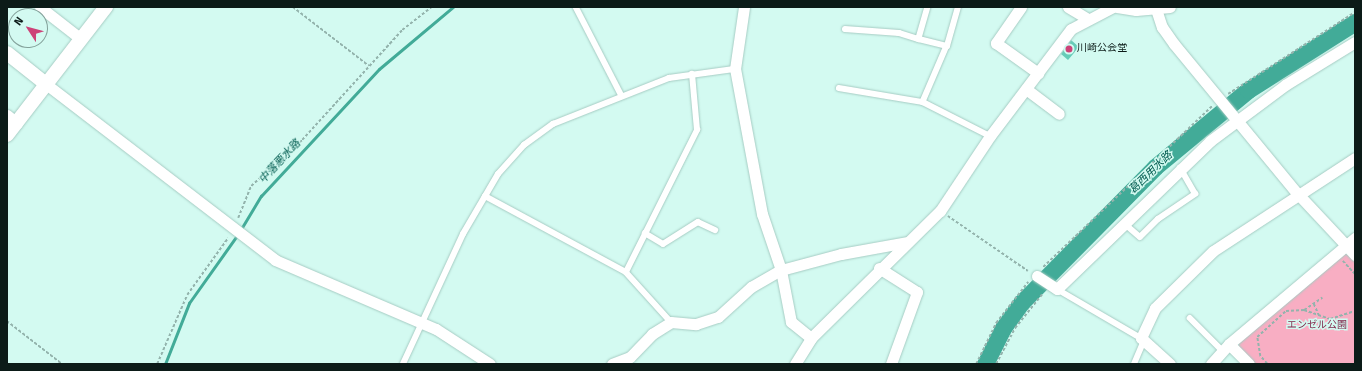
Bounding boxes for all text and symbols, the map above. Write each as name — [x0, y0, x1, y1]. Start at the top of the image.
north arrow — [8, 8, 48, 48]
text: N — [11, 14, 26, 28]
place label: 川崎公会堂 — [1077, 43, 1127, 55]
marker: 川崎公会堂 — [1064, 44, 1074, 54]
water label: 中落悪水路 — [256, 137, 304, 187]
water label: 葛西用水路 — [1127, 149, 1175, 197]
park label: エンゼル公園 — [1287, 320, 1347, 332]

